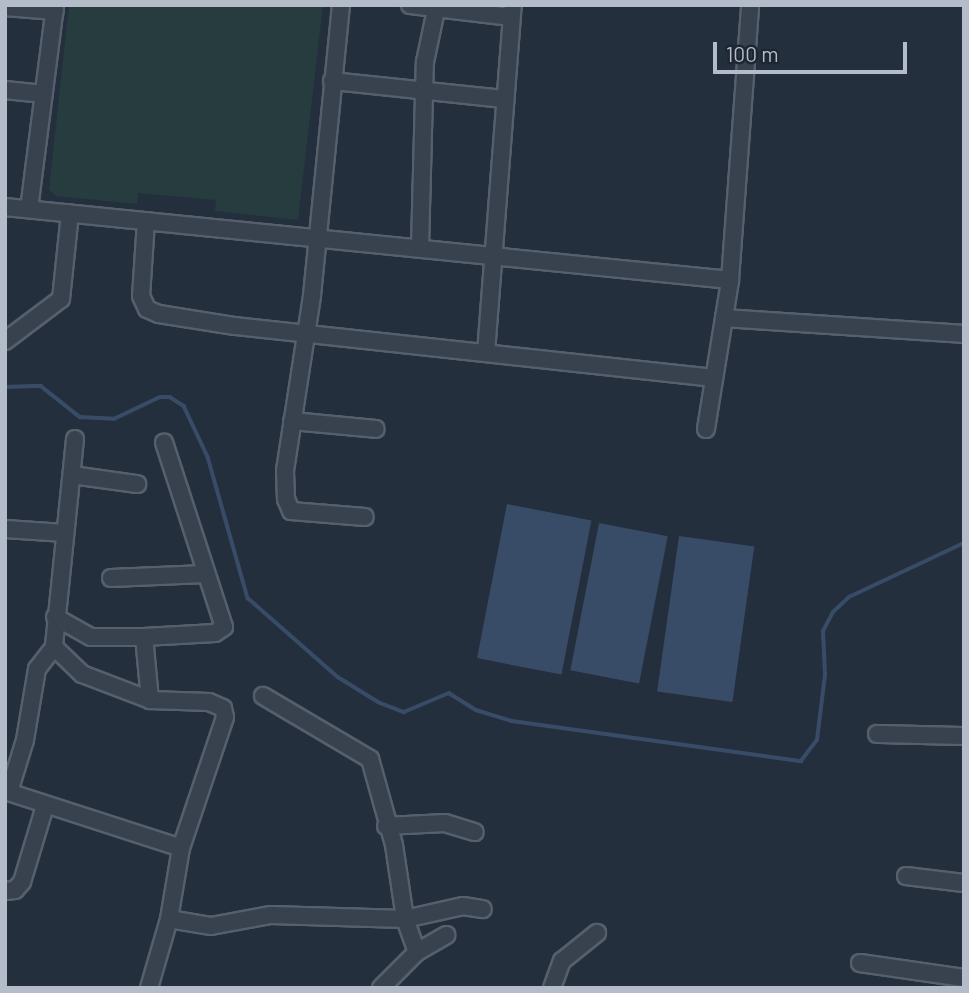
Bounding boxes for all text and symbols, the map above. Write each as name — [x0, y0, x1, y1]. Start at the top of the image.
scale bar — [717, 28, 911, 72]
text: 100 m — [726, 41, 779, 66]

